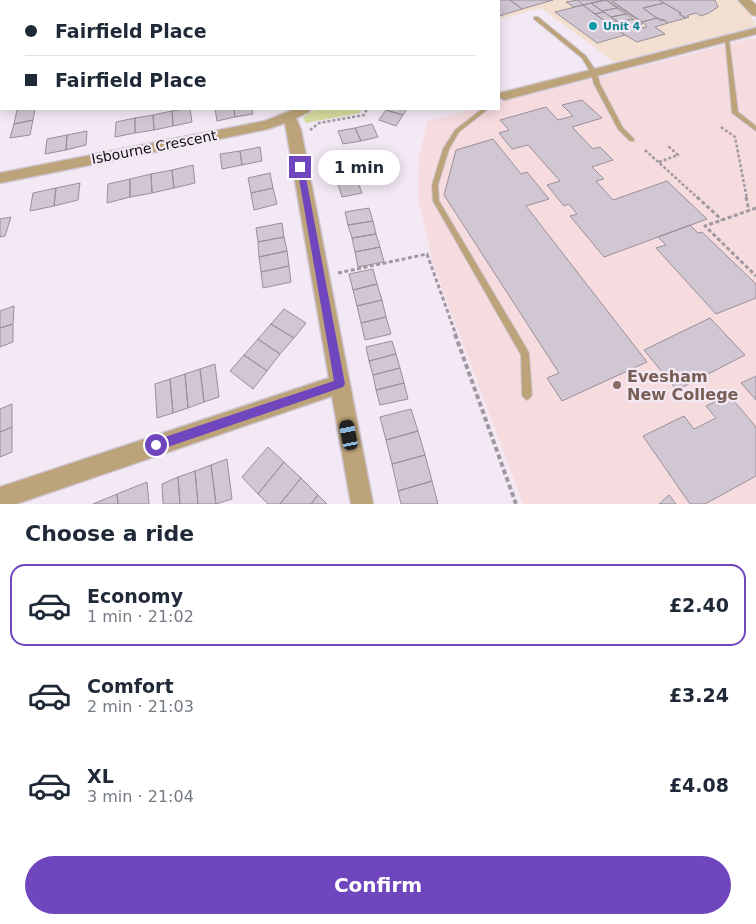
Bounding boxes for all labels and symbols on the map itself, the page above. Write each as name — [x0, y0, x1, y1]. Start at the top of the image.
marker: Unit 4 — [587, 20, 599, 32]
place label: Unit 4 — [603, 20, 641, 33]
street label: Isbourne Crescent — [90, 127, 218, 167]
callout: 1 min — [318, 150, 400, 184]
route end — [289, 156, 311, 178]
place label: Evesham New College — [627, 367, 739, 404]
marker: Evesham New College — [611, 379, 623, 391]
car — [338, 419, 359, 451]
route start — [145, 434, 167, 456]

